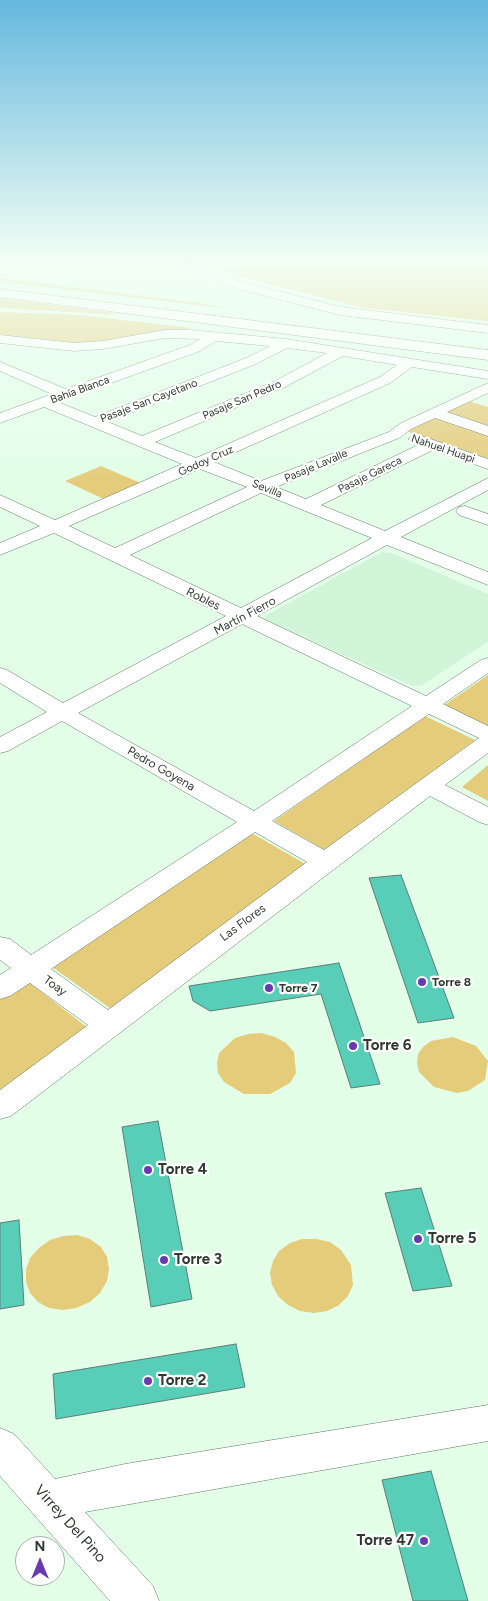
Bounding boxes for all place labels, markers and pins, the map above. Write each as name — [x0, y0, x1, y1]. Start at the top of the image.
place label: Torre 8 — [432, 975, 471, 989]
marker: Torre 8 — [416, 976, 428, 988]
place label: Torre 7 — [279, 981, 317, 995]
marker: Torre 7 — [263, 982, 275, 994]
place label: Torre 6 — [363, 1037, 411, 1055]
marker: Torre 6 — [347, 1040, 359, 1052]
place label: Torre 4 — [158, 1161, 207, 1179]
marker: Torre 4 — [142, 1164, 154, 1176]
place label: Torre 5 — [428, 1230, 476, 1248]
marker: Torre 5 — [412, 1233, 424, 1245]
place label: Torre 3 — [174, 1251, 222, 1269]
marker: Torre 3 — [158, 1254, 170, 1266]
place label: Torre 2 — [158, 1372, 206, 1390]
marker: Torre 2 — [142, 1375, 154, 1387]
place label: Torre 47 — [356, 1532, 414, 1550]
marker: Torre 47 — [418, 1535, 430, 1547]

